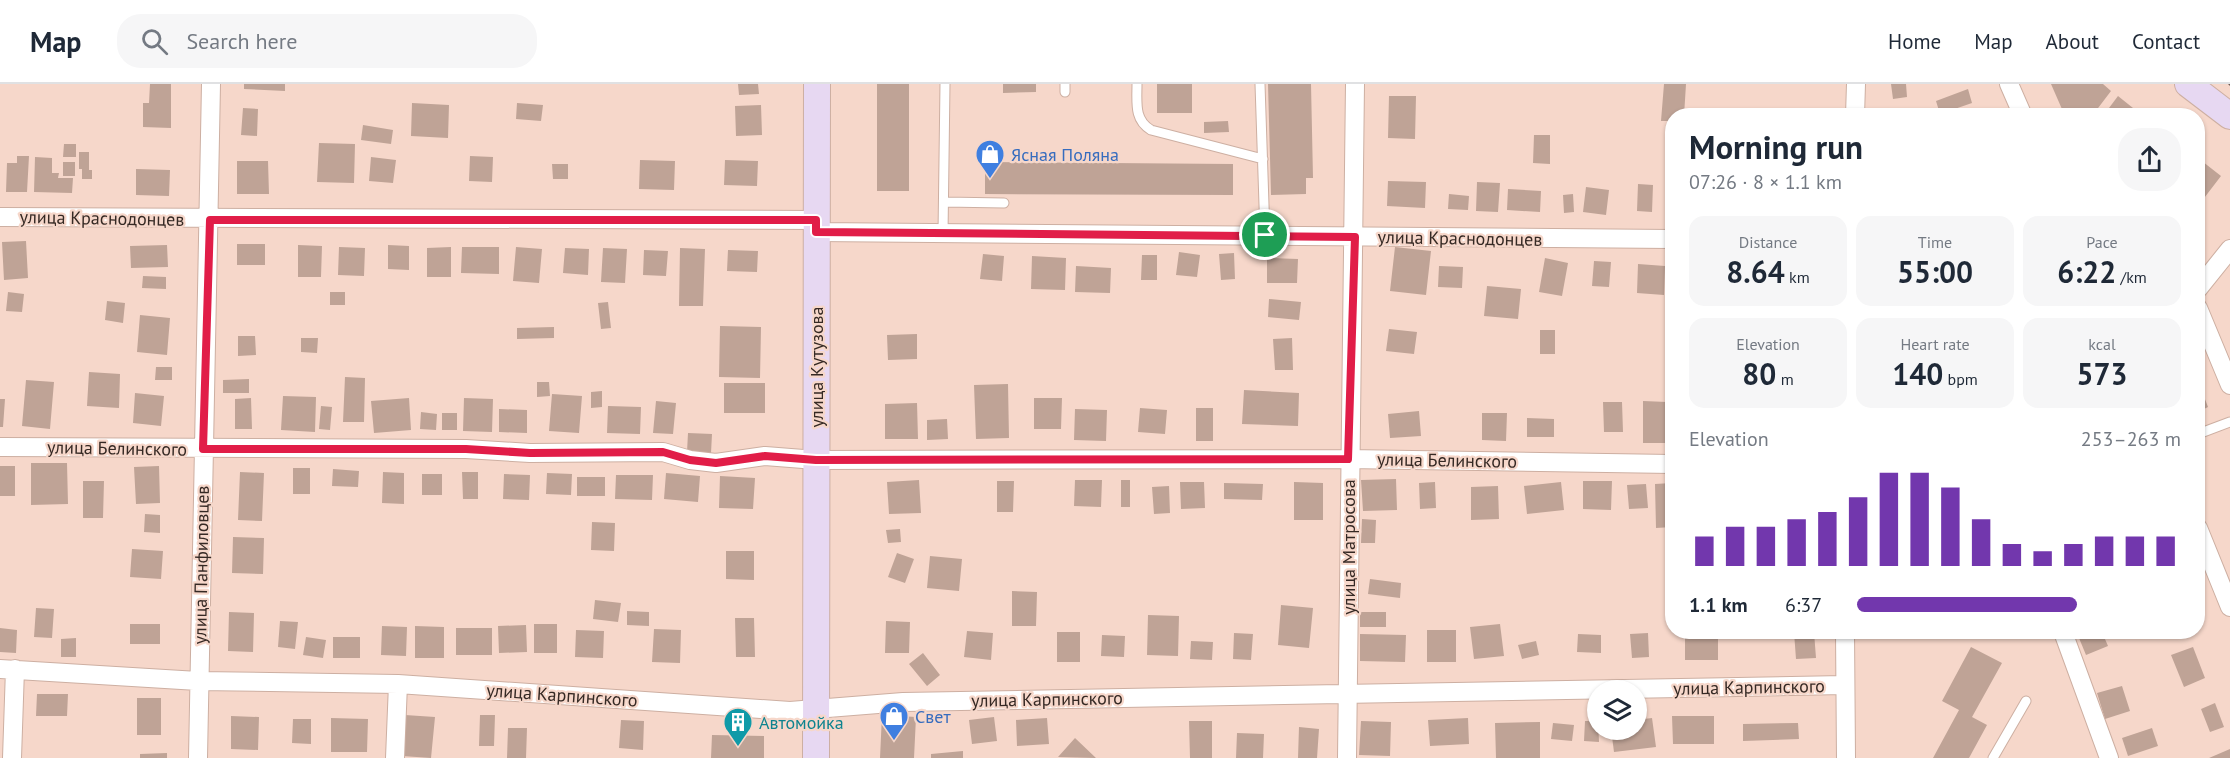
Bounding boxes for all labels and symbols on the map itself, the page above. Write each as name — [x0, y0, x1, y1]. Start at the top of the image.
shop icon: Ясная Поляна — [974, 138, 1006, 180]
place label: Ясная Поляна — [1011, 143, 1119, 166]
street label: улица Краснодонцев — [19, 205, 185, 231]
pin — [1239, 209, 1290, 260]
street label: улица Краснодонцев — [1377, 225, 1543, 251]
street label: улица Кутузова — [805, 306, 828, 428]
street label: улица Белинского — [47, 435, 187, 461]
street label: улица Белинского — [1377, 447, 1517, 473]
street label: улица Матросова — [1337, 479, 1360, 615]
street label: улица Панфиловцев — [188, 485, 214, 645]
street label: улица Карпинского — [1673, 674, 1825, 700]
street label: улица Карпинского — [486, 678, 638, 712]
street label: улица Карпинского — [971, 686, 1123, 712]
shop icon: Свет — [878, 700, 910, 742]
place label: Свет — [915, 705, 951, 728]
building icon: Автомойка — [722, 706, 754, 748]
place label: Автомойка — [759, 711, 844, 734]

